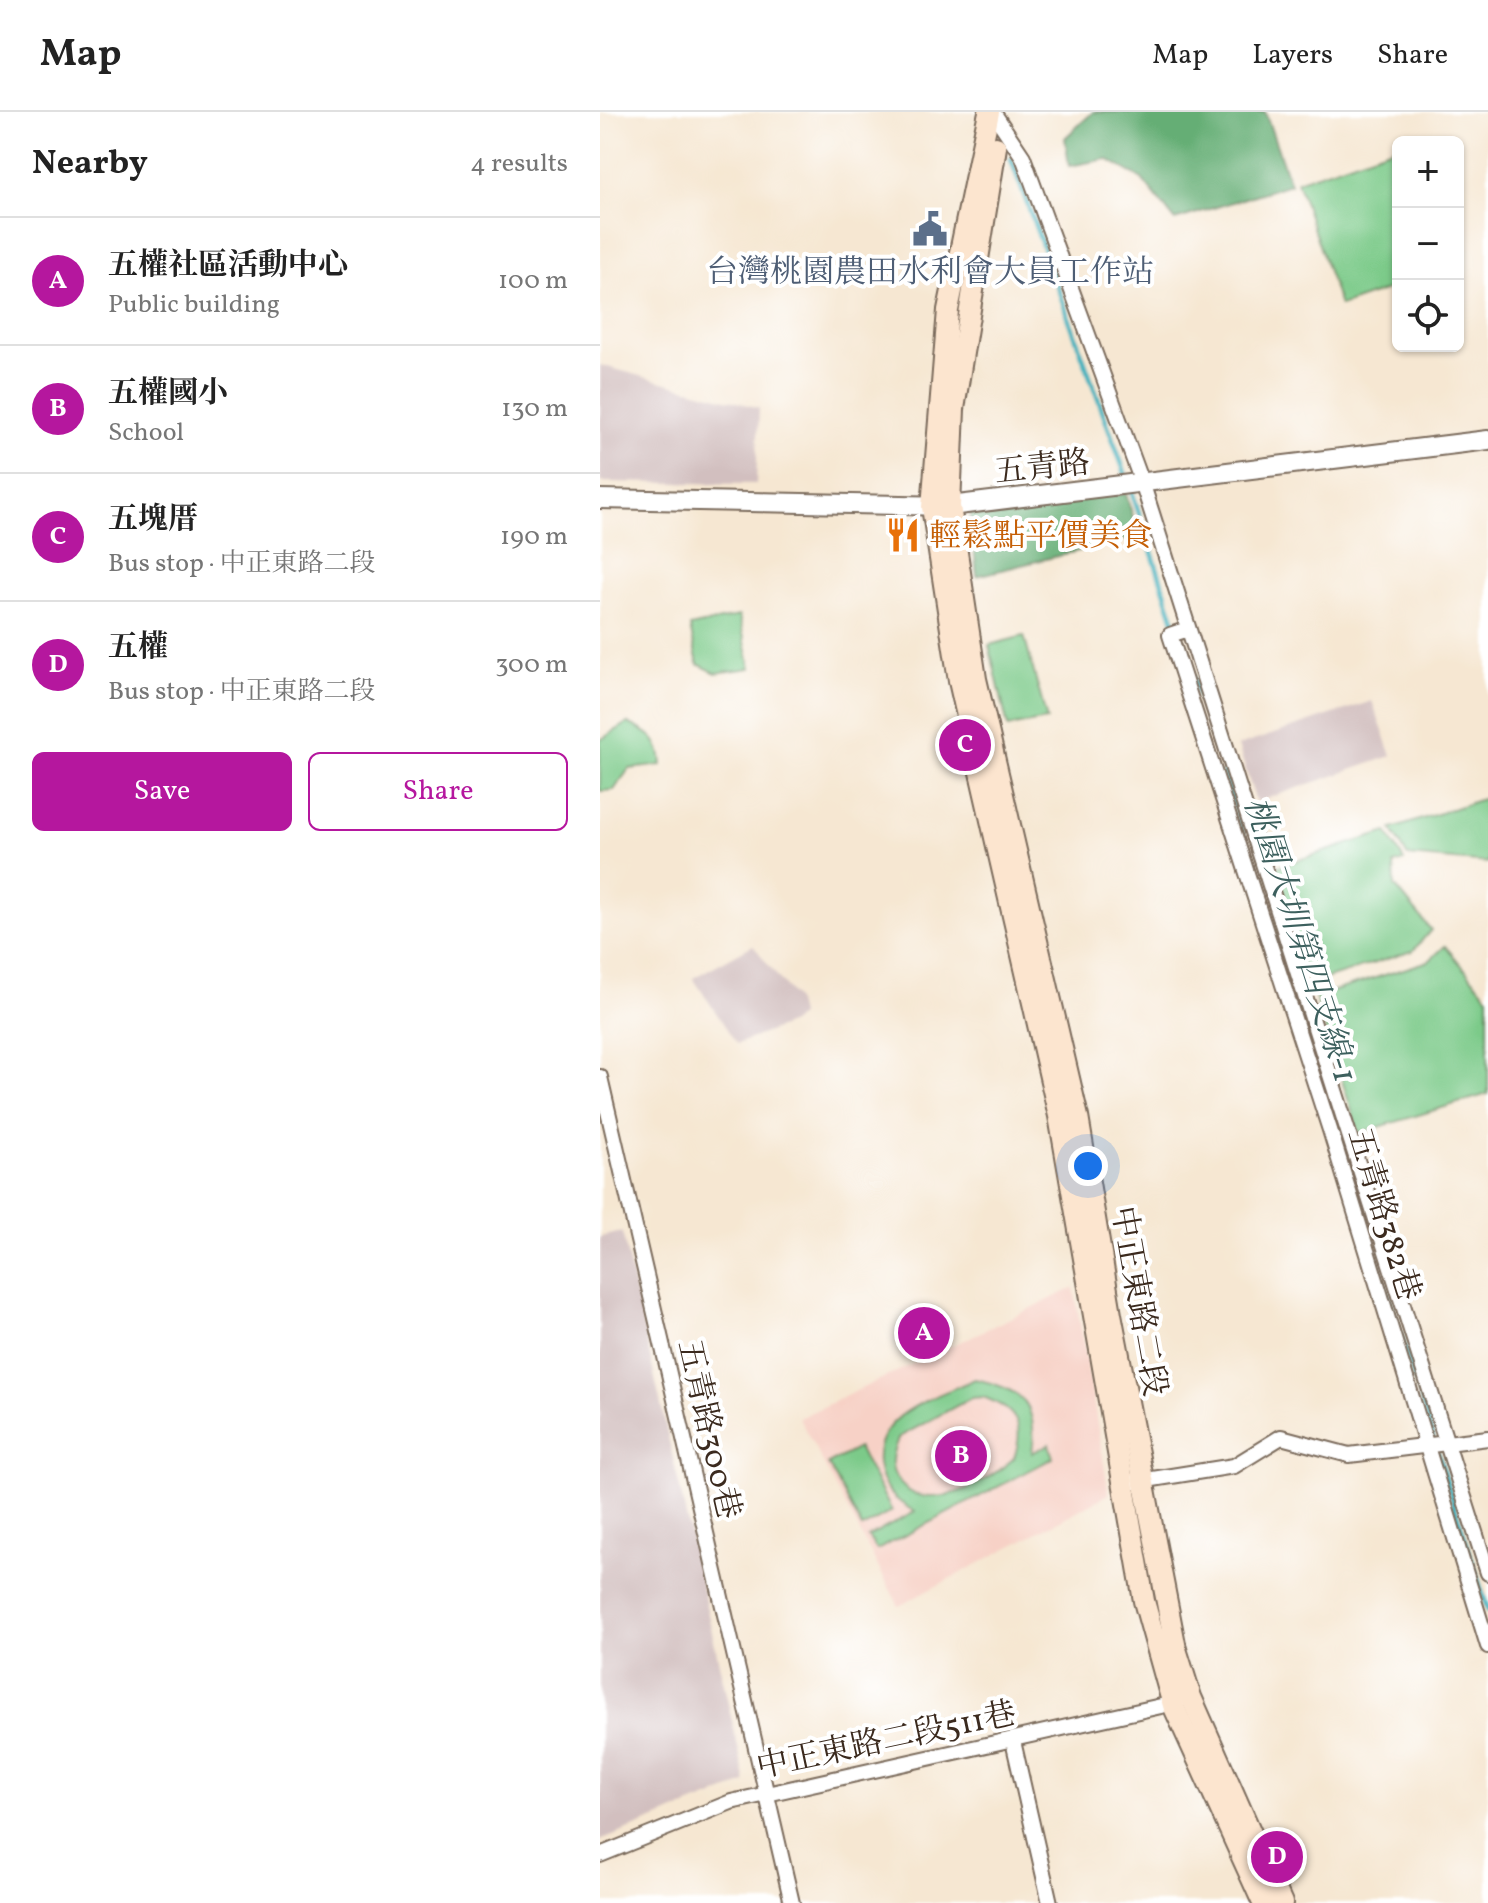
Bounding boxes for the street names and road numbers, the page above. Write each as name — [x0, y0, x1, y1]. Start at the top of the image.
street label: 五青路 — [992, 442, 1092, 496]
street label: 五青路382巷 — [1335, 1123, 1429, 1306]
street label: 中正東路二段 — [1099, 1203, 1175, 1400]
street label: 五青路300巷 — [665, 1336, 749, 1524]
street label: 中正東路二段511巷 — [753, 1693, 1020, 1791]

